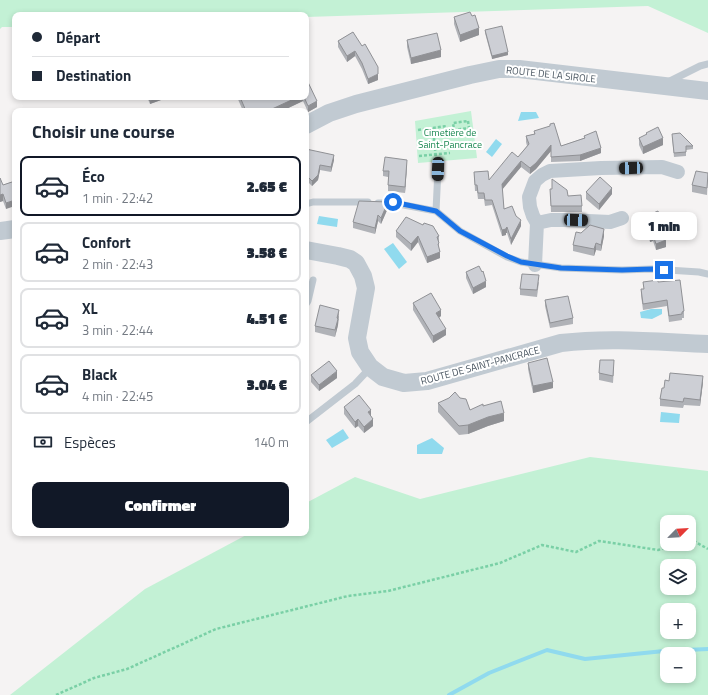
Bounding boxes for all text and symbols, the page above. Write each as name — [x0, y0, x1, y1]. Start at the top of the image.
text: Départ — [56, 26, 100, 49]
street label: ROUTE DE LA SIROLE — [505, 62, 597, 87]
text: Destination — [56, 64, 131, 87]
text: Choisir une course — [32, 118, 175, 145]
park label: Cimetière de Saint-Pancrace — [418, 125, 482, 152]
car — [432, 157, 444, 181]
car — [619, 162, 643, 174]
text: Éco — [82, 165, 105, 188]
icon: car — [34, 168, 70, 204]
text: 2.65 € — [247, 175, 287, 198]
text: 1 min · 22:42 — [82, 188, 153, 208]
route start — [384, 193, 402, 211]
callout: 1 min — [631, 212, 697, 240]
car — [564, 214, 588, 226]
text: 1 min — [648, 216, 680, 236]
text: Confort — [82, 231, 131, 254]
icon: car — [34, 234, 70, 270]
text: 3.58 € — [247, 241, 287, 264]
text: 2 min · 22:43 — [82, 254, 153, 274]
route end — [655, 261, 673, 279]
text: XL — [82, 297, 98, 320]
icon: car — [34, 300, 70, 336]
text: 4.51 € — [247, 307, 287, 330]
text: 3 min · 22:44 — [82, 320, 153, 340]
street label: ROUTE DE SAINT-PANCRACE — [419, 342, 542, 389]
text: Black — [82, 363, 117, 386]
icon: car — [34, 366, 70, 402]
text: 3.04 € — [247, 373, 287, 396]
text: 4 min · 22:45 — [82, 386, 153, 406]
icon: cash — [32, 431, 54, 453]
text: Espèces — [64, 431, 116, 454]
text: 140 m — [253, 432, 289, 452]
button: Confirmer — [32, 482, 289, 528]
north arrow — [660, 515, 696, 551]
map controls — [660, 515, 696, 683]
button: layers — [660, 559, 696, 595]
button: + — [660, 603, 696, 639]
button: − — [660, 647, 696, 683]

